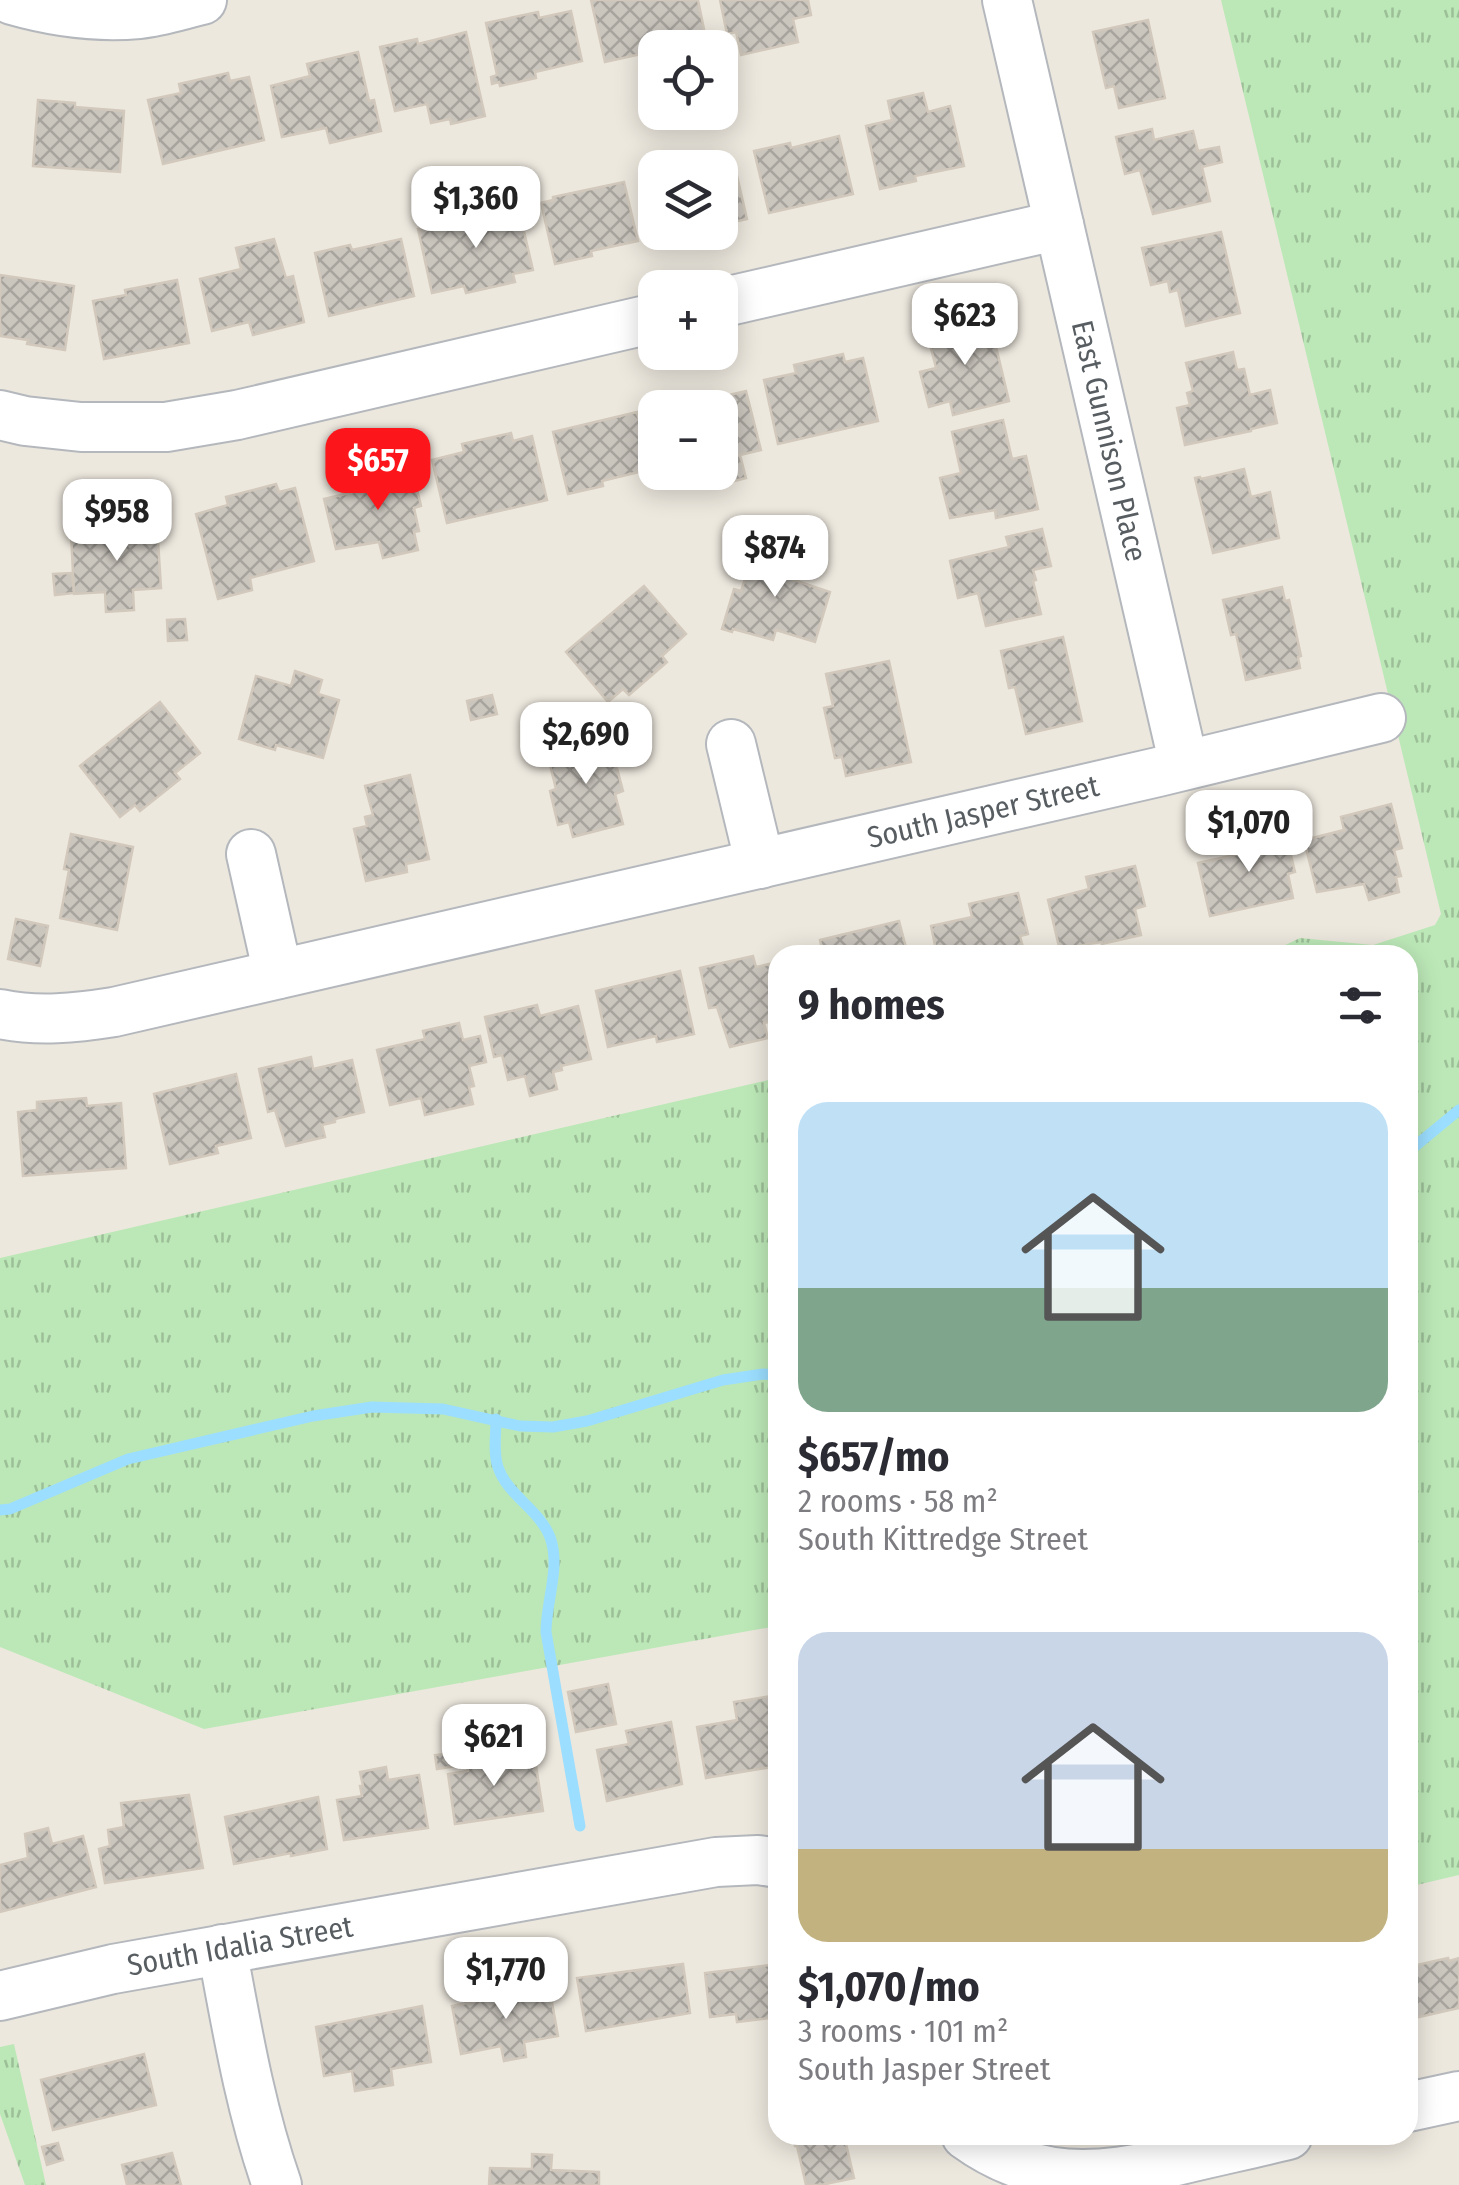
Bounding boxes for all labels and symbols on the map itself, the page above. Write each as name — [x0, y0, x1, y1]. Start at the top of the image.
pin: $1,360 — [395, 166, 557, 251]
pin: $623 — [906, 283, 1024, 368]
street label: East Gunnison Place — [1064, 317, 1154, 565]
pin: $657 — [319, 428, 437, 513]
pin: $958 — [58, 479, 176, 564]
pin: $874 — [716, 515, 834, 600]
pin: $2,690 — [505, 702, 667, 787]
street label: South Jasper Street — [864, 768, 1102, 856]
pin: $1,070 — [1168, 790, 1330, 875]
pin: $621 — [435, 1704, 553, 1789]
street label: South Idalia Street — [124, 1908, 356, 1984]
pin: $1,770 — [425, 1937, 587, 2022]

